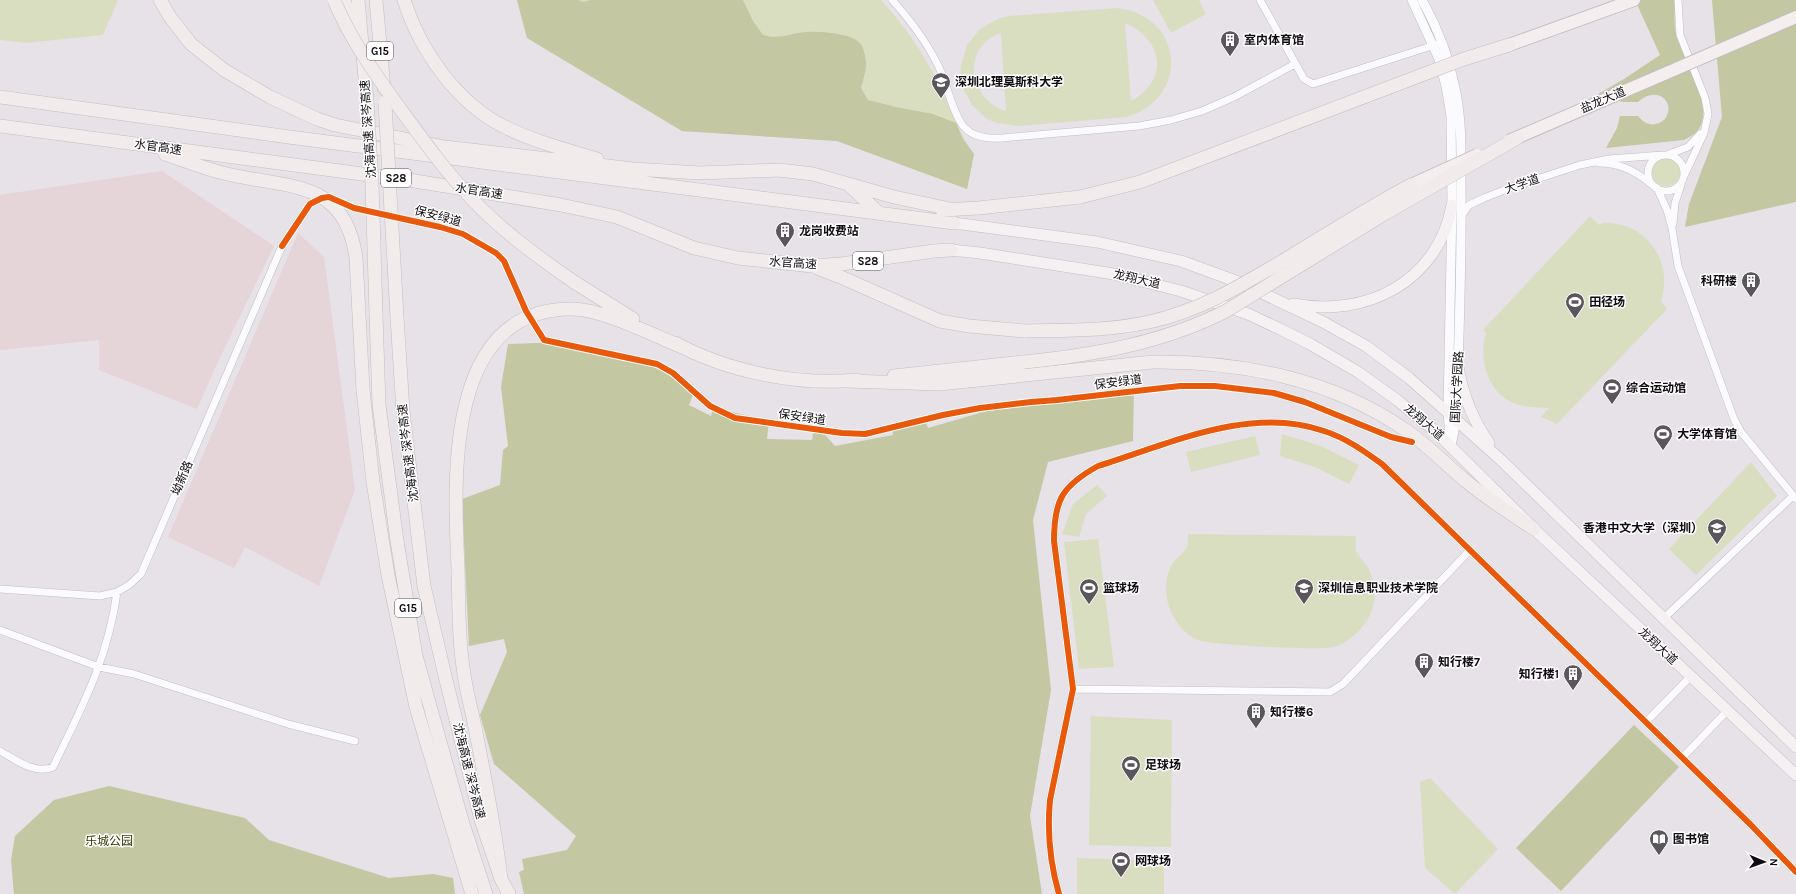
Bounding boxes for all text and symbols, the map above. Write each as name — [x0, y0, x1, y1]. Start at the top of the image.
building icon: 室内体育馆 — [1219, 29, 1241, 57]
place label: 室内体育馆 — [1244, 33, 1304, 47]
road number: G15 — [367, 42, 393, 60]
school or university icon: 深圳北理莫斯科大学 — [930, 71, 952, 99]
place label: 深圳北理莫斯科大学 — [955, 75, 1063, 89]
street label: 沈海高速 深岑高速 — [358, 79, 378, 179]
street label: 盐龙大道 — [1578, 84, 1628, 116]
street label: 水官高速 — [133, 137, 183, 157]
road number: S28 — [381, 169, 411, 187]
street label: 大学道 — [1503, 172, 1541, 196]
street label: 水官高速 — [454, 180, 504, 202]
street label: 保安绿道 — [413, 203, 463, 229]
building icon: 龙岗收费站 — [774, 220, 796, 248]
place label: 龙岗收费站 — [799, 224, 859, 238]
road number: S28 — [853, 252, 883, 270]
street label: 水官高速 — [769, 254, 817, 272]
street label: 龙翔大道 — [1112, 267, 1162, 291]
building icon: 科研楼 — [1740, 270, 1762, 298]
place label: 科研楼 — [1701, 274, 1737, 288]
sports icon: 田径场 — [1564, 291, 1586, 319]
place label: 田径场 — [1589, 295, 1625, 309]
street label: 国际大学园路 — [1448, 351, 1466, 423]
street label: 保安绿道 — [1093, 372, 1143, 392]
sports icon: 综合运动馆 — [1601, 377, 1623, 405]
place label: 综合运动馆 — [1626, 381, 1686, 395]
street label: 龙翔大道 — [1401, 401, 1447, 443]
street label: 沈海高速 深岑高速 — [395, 403, 421, 503]
street label: 保安绿道 — [777, 407, 827, 427]
sports icon: 大学体育馆 — [1652, 423, 1674, 451]
place label: 大学体育馆 — [1677, 427, 1737, 441]
street label: 坳新路 — [169, 459, 195, 497]
school or university icon: 香港中文大学（深圳） — [1706, 517, 1728, 545]
place label: 香港中文大学（深圳） — [1583, 521, 1703, 535]
sports icon: 篮球场 — [1078, 577, 1100, 605]
school or university icon: 深圳信息职业技术学院 — [1293, 577, 1315, 605]
place label: 篮球场 — [1103, 581, 1139, 595]
place label: 深圳信息职业技术学院 — [1318, 581, 1438, 595]
road number: G15 — [395, 599, 421, 617]
street label: 龙翔大道 — [1636, 625, 1680, 667]
building icon: 知行楼7 — [1413, 651, 1435, 679]
place label: 知行楼7 — [1438, 655, 1480, 669]
building icon: 知行楼1 — [1562, 663, 1584, 691]
place label: 知行楼1 — [1519, 667, 1559, 681]
building icon: 知行楼6 — [1245, 701, 1267, 729]
place label: 知行楼6 — [1270, 705, 1313, 719]
street label: 沈海高速 深岑高速 — [450, 721, 488, 821]
sports icon: 足球场 — [1120, 754, 1142, 782]
place label: 足球场 — [1145, 758, 1181, 772]
library icon: 图书馆 — [1648, 828, 1670, 856]
place label: 图书馆 — [1673, 832, 1709, 846]
park label: 乐城公园 — [85, 834, 133, 848]
north arrow — [1744, 842, 1784, 882]
sports icon: 网球场 — [1110, 850, 1132, 878]
place label: 网球场 — [1135, 854, 1171, 868]
text: N — [1767, 858, 1780, 867]

